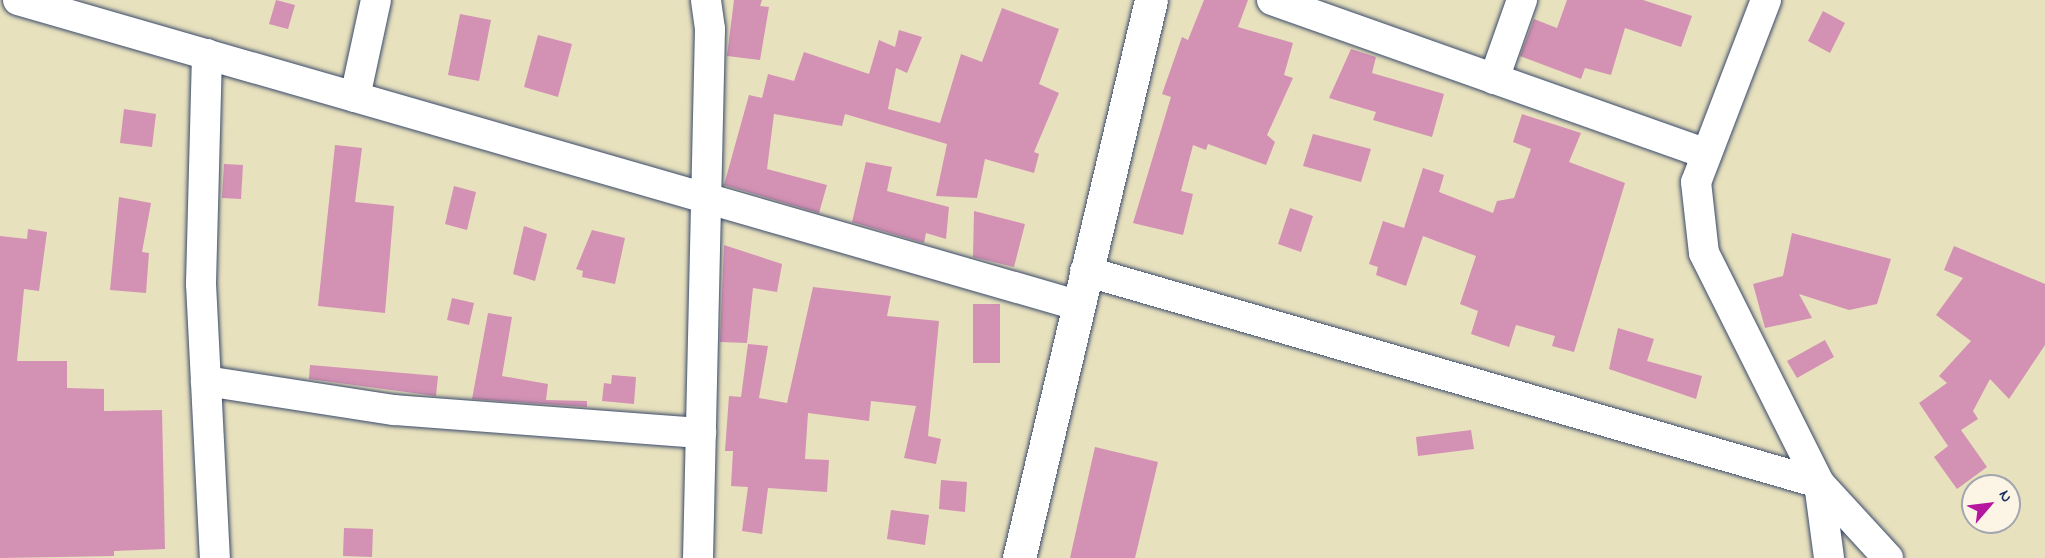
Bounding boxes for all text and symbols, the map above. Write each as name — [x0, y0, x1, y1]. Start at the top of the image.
north arrow — [1961, 474, 2021, 534]
text: N — [1992, 486, 2018, 507]

